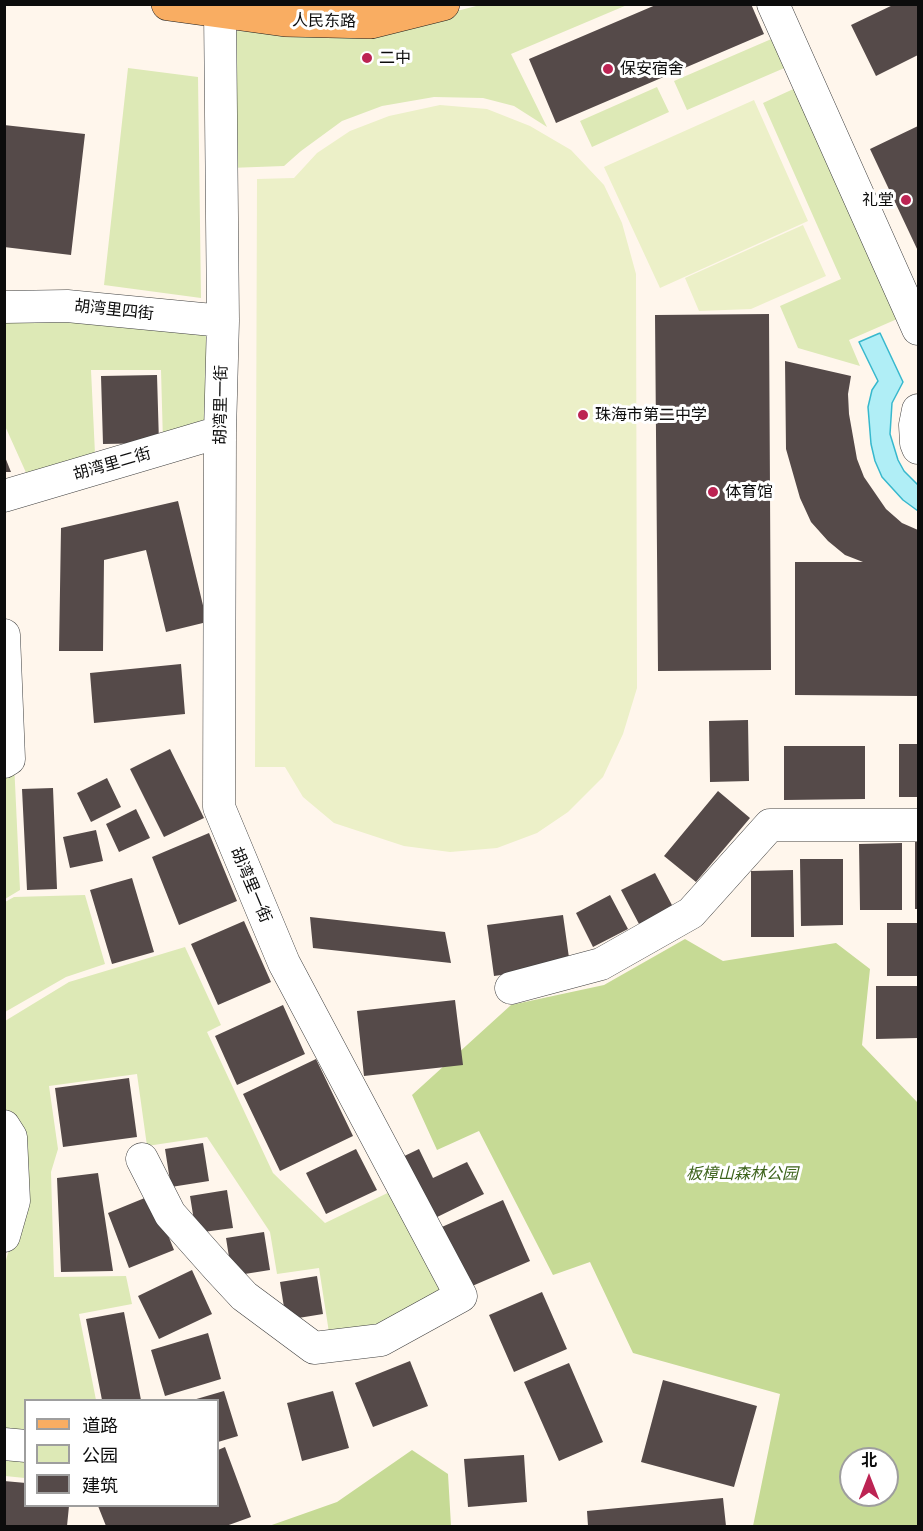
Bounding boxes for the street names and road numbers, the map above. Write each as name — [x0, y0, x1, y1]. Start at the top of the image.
street label: 人民东路 — [292, 11, 356, 31]
street label: 胡湾里四街 — [73, 296, 155, 324]
street label: 胡湾里一街 — [211, 365, 231, 445]
street label: 胡湾里二街 — [71, 444, 153, 484]
street label: 胡湾里一街 — [227, 844, 275, 926]

